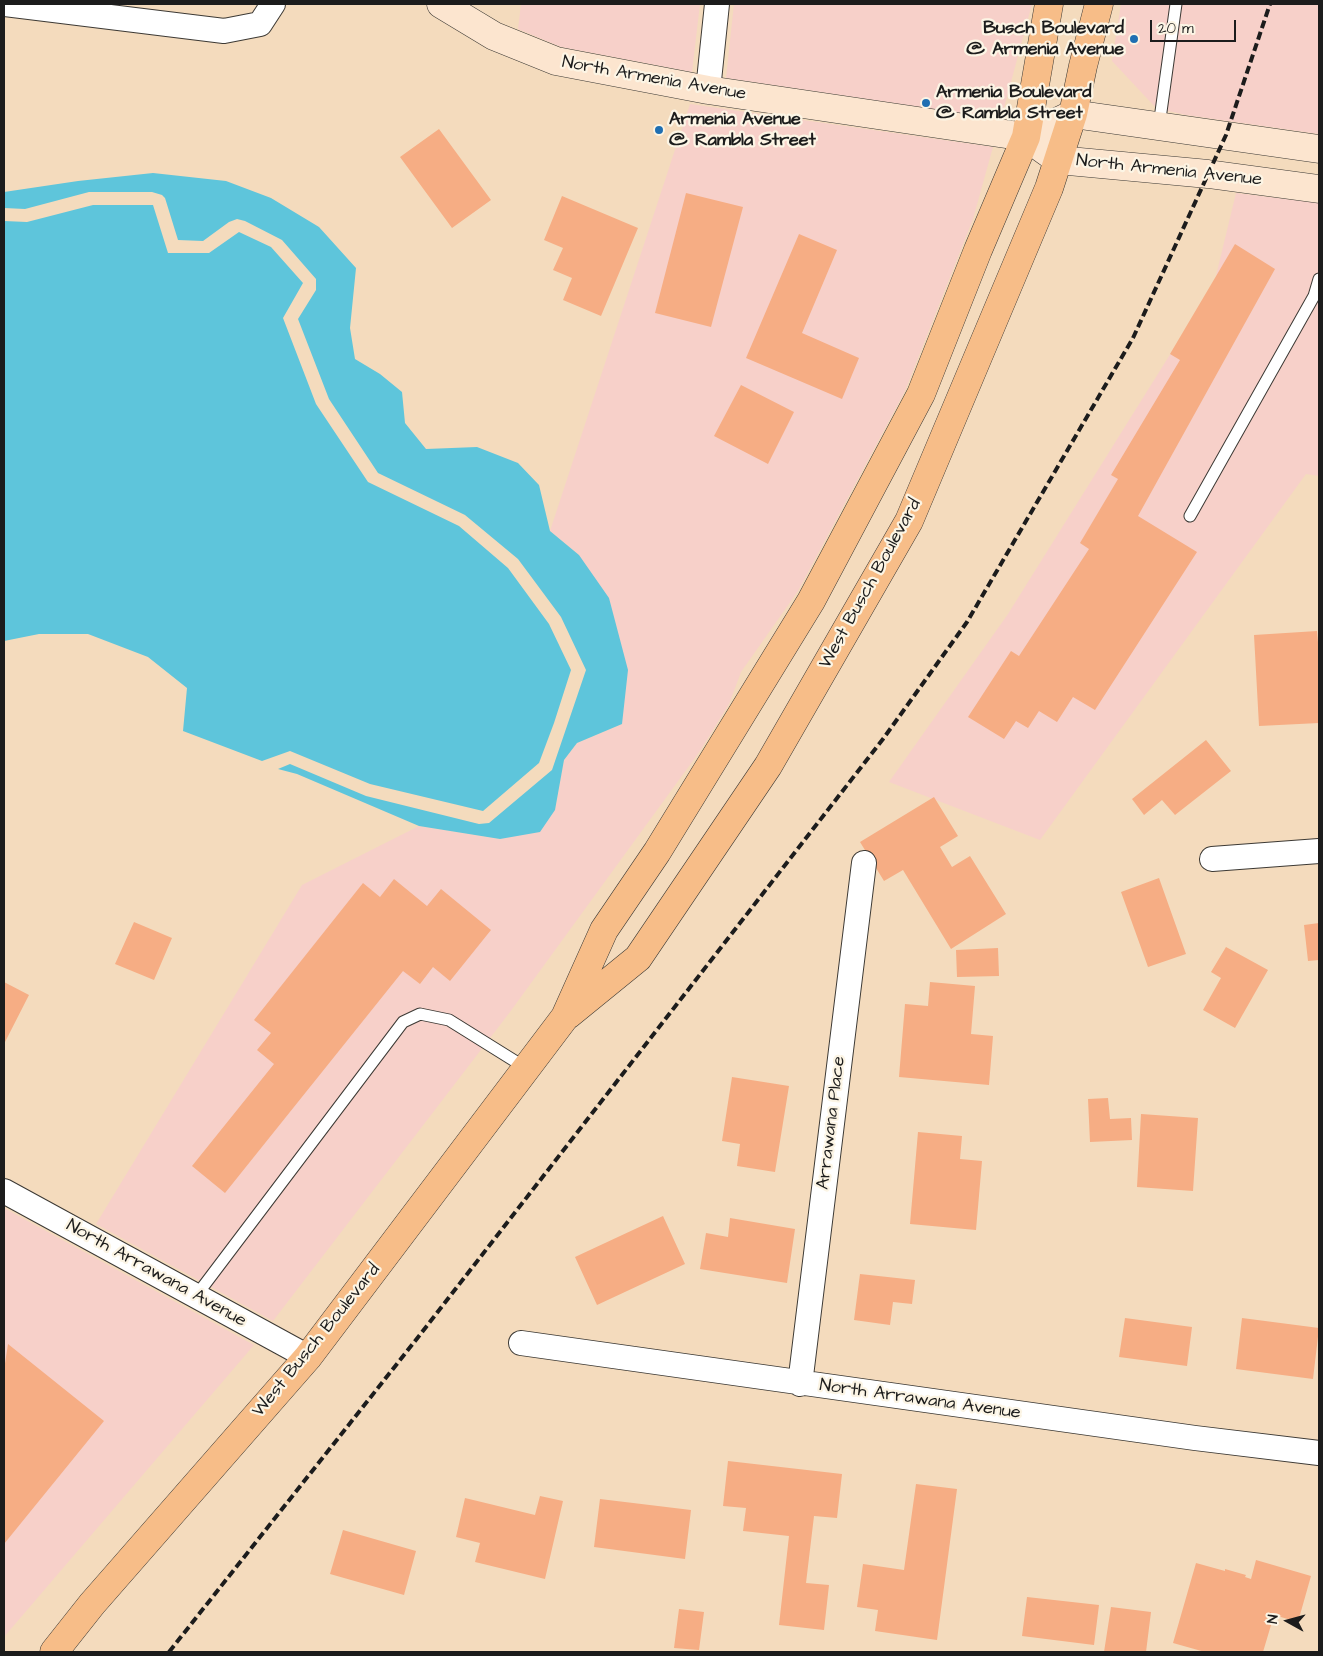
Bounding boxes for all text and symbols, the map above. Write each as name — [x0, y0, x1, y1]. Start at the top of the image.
scale bar — [1153, 10, 1239, 42]
place label: Busch Boulevard @ Armenia Avenue — [966, 18, 1124, 60]
text: 20 m — [1158, 18, 1194, 39]
marker: Busch Boulevard @ Armenia Avenue — [1128, 33, 1140, 45]
street label: North Armenia Avenue — [560, 52, 748, 106]
place label: Armenia Boulevard @ Rambla Street — [936, 82, 1092, 125]
marker: Armenia Boulevard @ Rambla Street — [920, 97, 932, 109]
place label: Armenia Avenue @ Rambla Street — [669, 109, 816, 152]
marker: Armenia Avenue @ Rambla Street — [653, 124, 665, 136]
street label: North Armenia Avenue — [1075, 151, 1263, 191]
street label: West Busch Boulevard — [815, 495, 927, 673]
street label: Arrawana Place — [813, 1055, 851, 1191]
street label: North Arrawana Avenue — [62, 1215, 250, 1333]
street label: West Busch Boulevard — [249, 1260, 385, 1422]
street label: North Arrawana Avenue — [818, 1375, 1022, 1425]
north arrow — [1263, 1596, 1313, 1646]
text: N — [1263, 1614, 1284, 1625]

